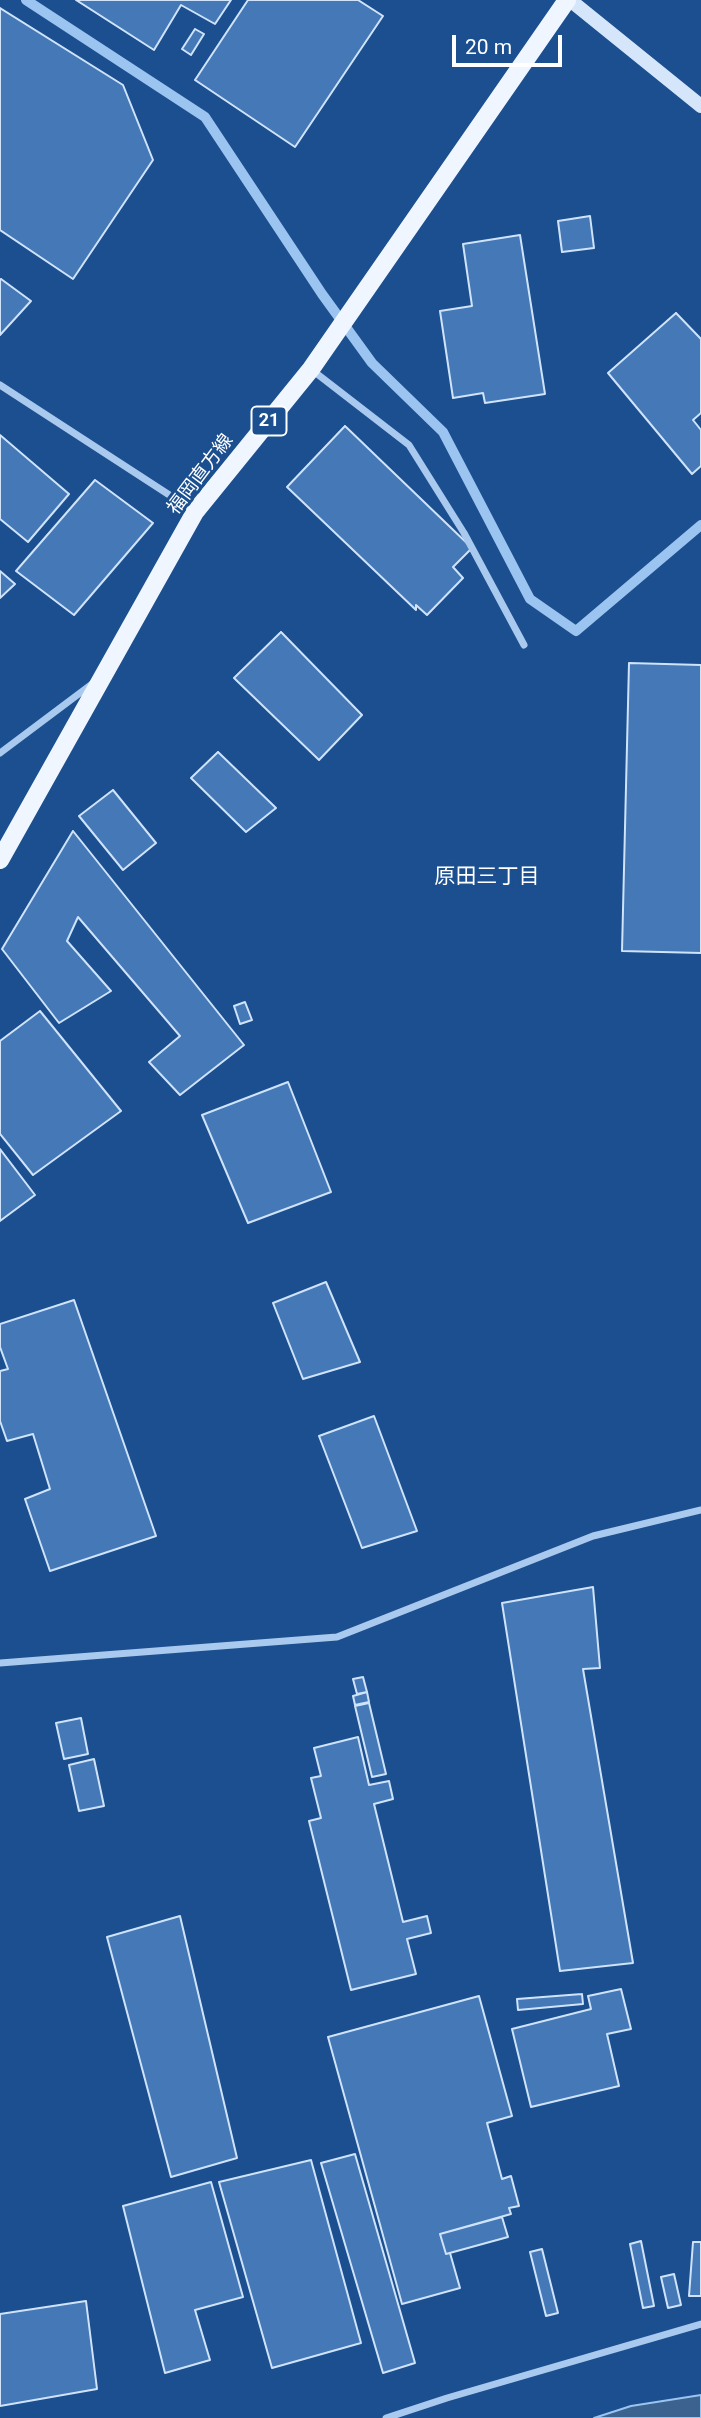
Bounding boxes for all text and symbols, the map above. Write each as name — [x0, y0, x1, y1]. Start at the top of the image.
scale bar — [456, 21, 566, 65]
text: 20 m — [465, 35, 512, 59]
road number: 21 — [252, 407, 286, 436]
street label: 福岡直方線 — [163, 430, 239, 520]
district label: 原田三丁目 — [435, 865, 539, 891]

